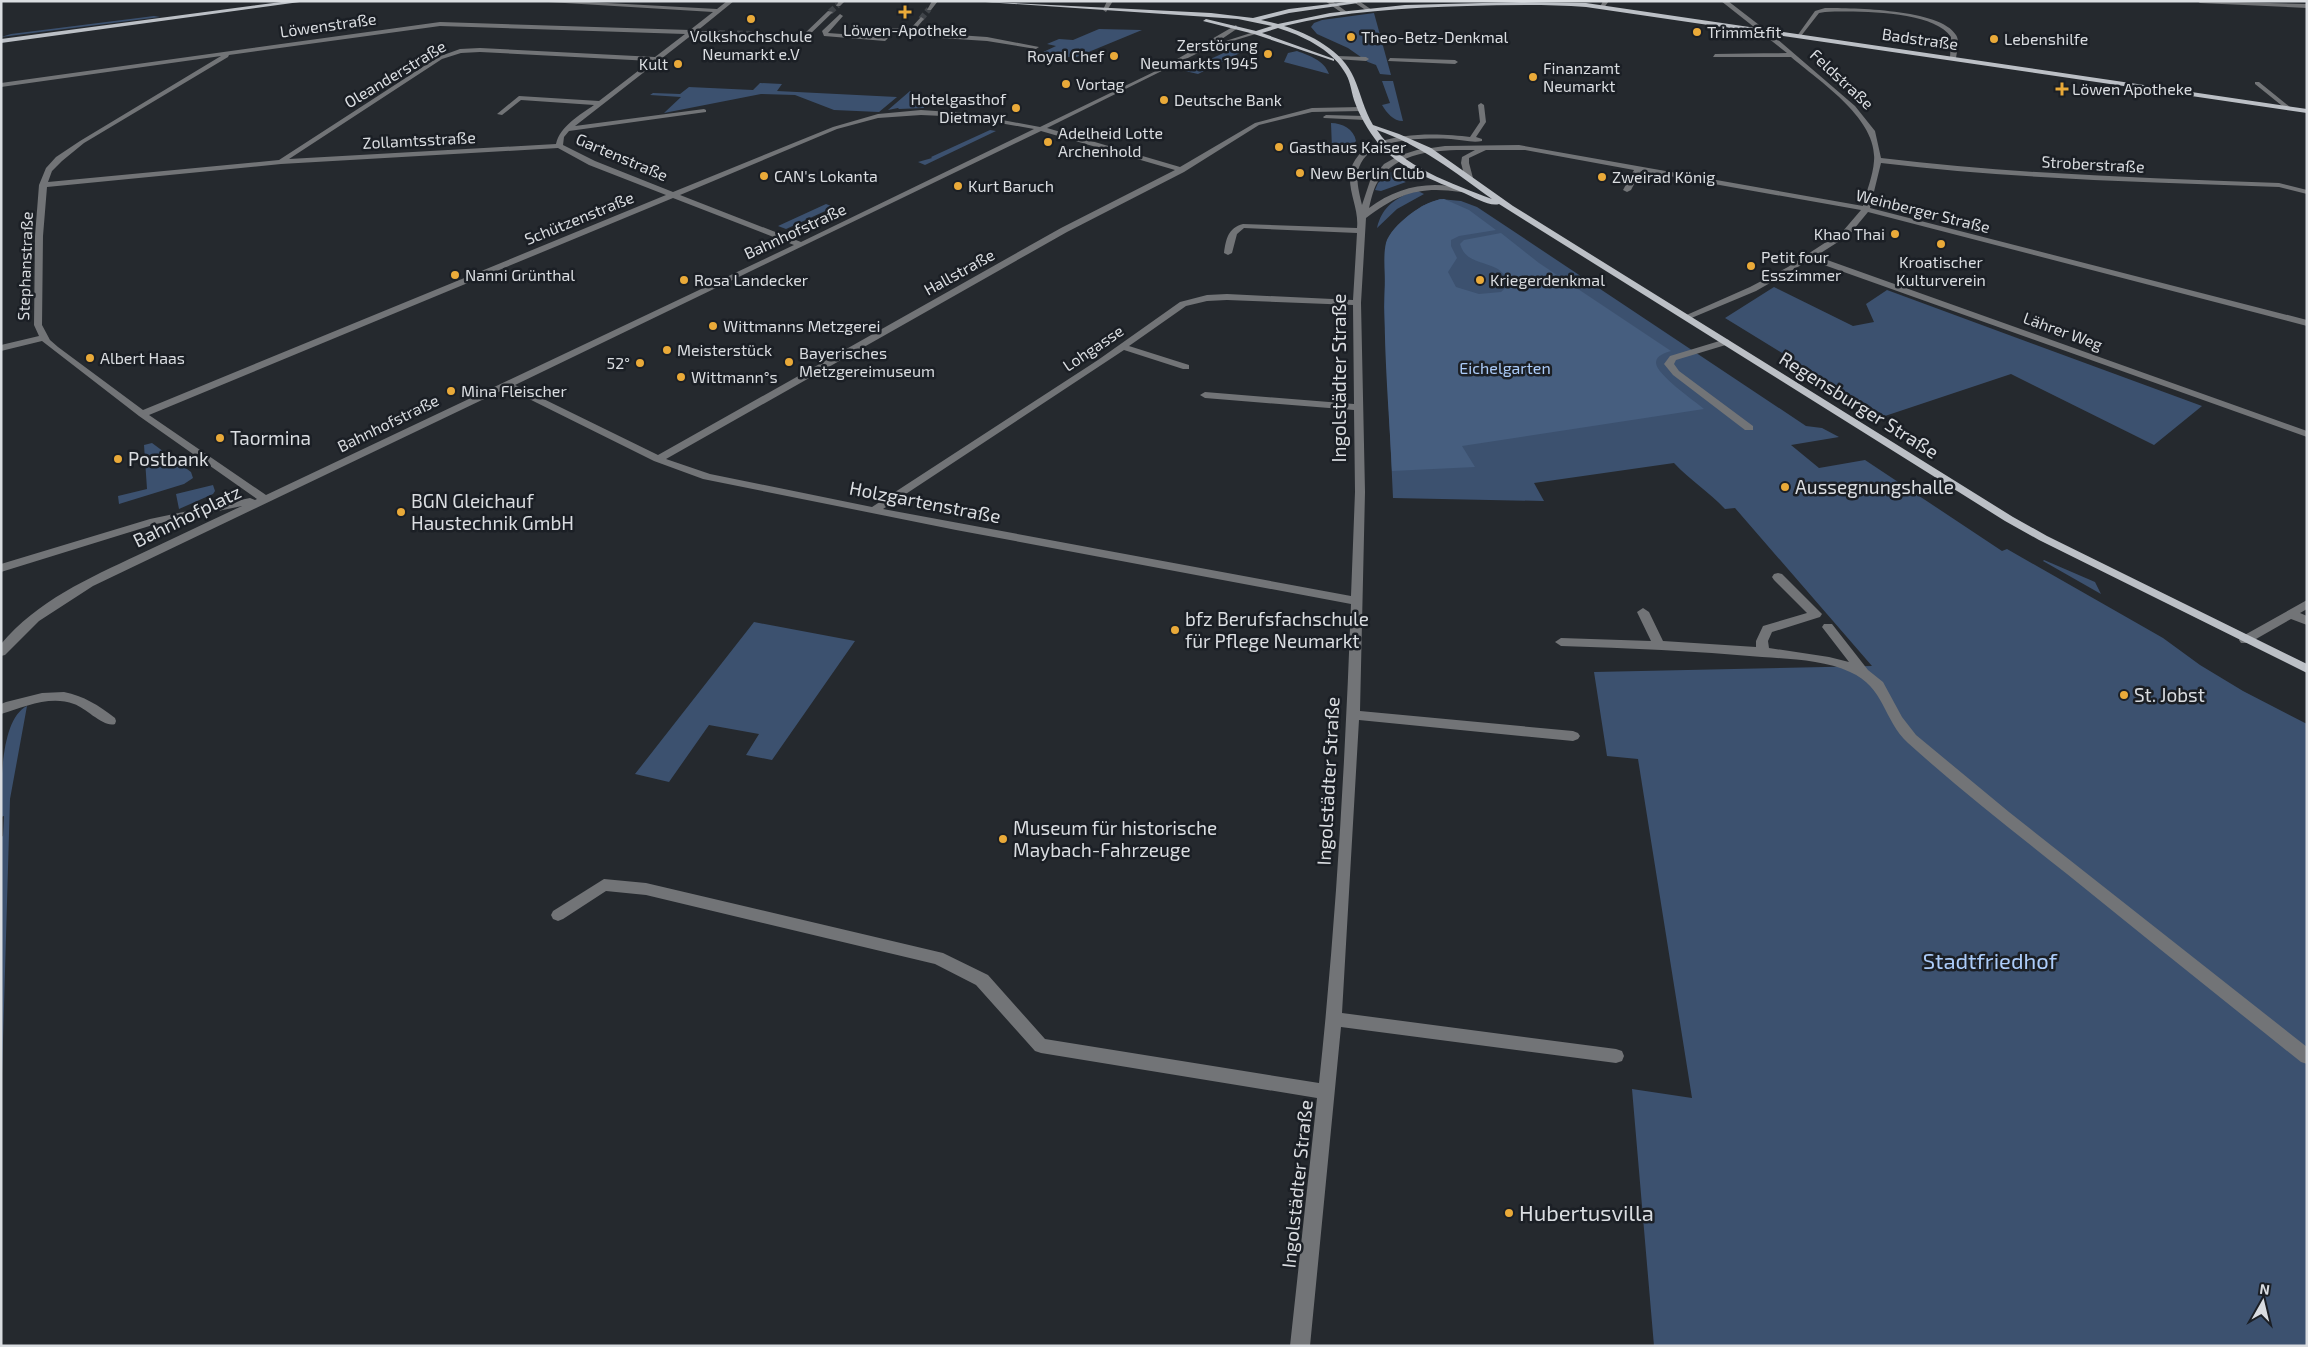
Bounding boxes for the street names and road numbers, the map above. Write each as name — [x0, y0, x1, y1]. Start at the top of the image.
street label: Löwenstraße — [279, 8, 377, 41]
street label: Badstraße — [1881, 24, 1959, 53]
street label: Oleanderstraße — [341, 36, 449, 111]
street label: Feldstraße — [1807, 45, 1878, 113]
street label: Zollamtsstraße — [362, 127, 476, 152]
street label: Gartenstraße — [573, 129, 671, 184]
street label: Stroberstraße — [2041, 151, 2145, 176]
street label: Weinberger Straße — [1854, 185, 1992, 236]
street label: Schützenstraße — [521, 187, 636, 248]
street label: Bahnhofstraße — [741, 199, 849, 263]
street label: Stephanstraße — [13, 211, 36, 321]
street label: Hallstraße — [920, 244, 997, 299]
street label: Ingolstädter Straße — [1327, 294, 1350, 462]
street label: Lährer Weg — [2021, 307, 2105, 354]
street label: Lohgasse — [1059, 320, 1127, 375]
street label: Regensburger Straße — [1775, 346, 1943, 463]
street label: Bahnhofstraße — [334, 390, 442, 455]
street label: Holzgartenstraße — [847, 476, 1003, 527]
street label: Bahnhofplatz — [129, 479, 245, 552]
street label: Ingolstädter Straße — [1312, 696, 1343, 866]
street label: Ingolstädter Straße — [1276, 1099, 1317, 1269]

